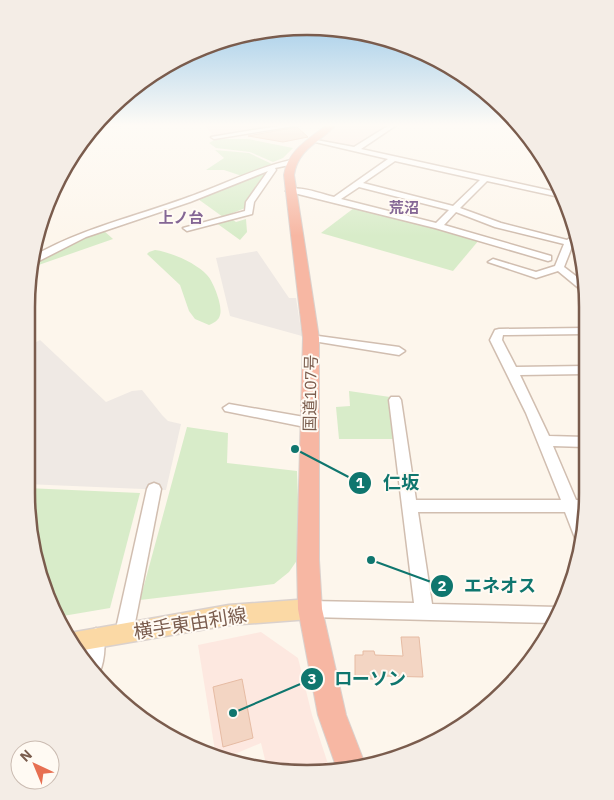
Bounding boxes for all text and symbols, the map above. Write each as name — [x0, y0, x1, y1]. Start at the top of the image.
district label: 荒沼 — [389, 198, 419, 217]
district label: 上ノ台 — [158, 208, 204, 227]
street label: 国道107号 — [299, 354, 321, 432]
callout: 仁坂 — [348, 466, 429, 499]
text: 仁坂 — [383, 471, 420, 494]
text: 1 — [355, 473, 365, 492]
callout: エネオス — [429, 569, 546, 602]
text: エネオス — [464, 574, 536, 597]
text: 2 — [437, 576, 447, 595]
street label: 横手東由利線 — [132, 602, 248, 644]
callout: ローソン — [299, 662, 416, 695]
text: ローソン — [334, 667, 406, 690]
text: 3 — [307, 669, 317, 688]
north arrow — [10, 740, 60, 790]
text: N — [16, 746, 36, 766]

